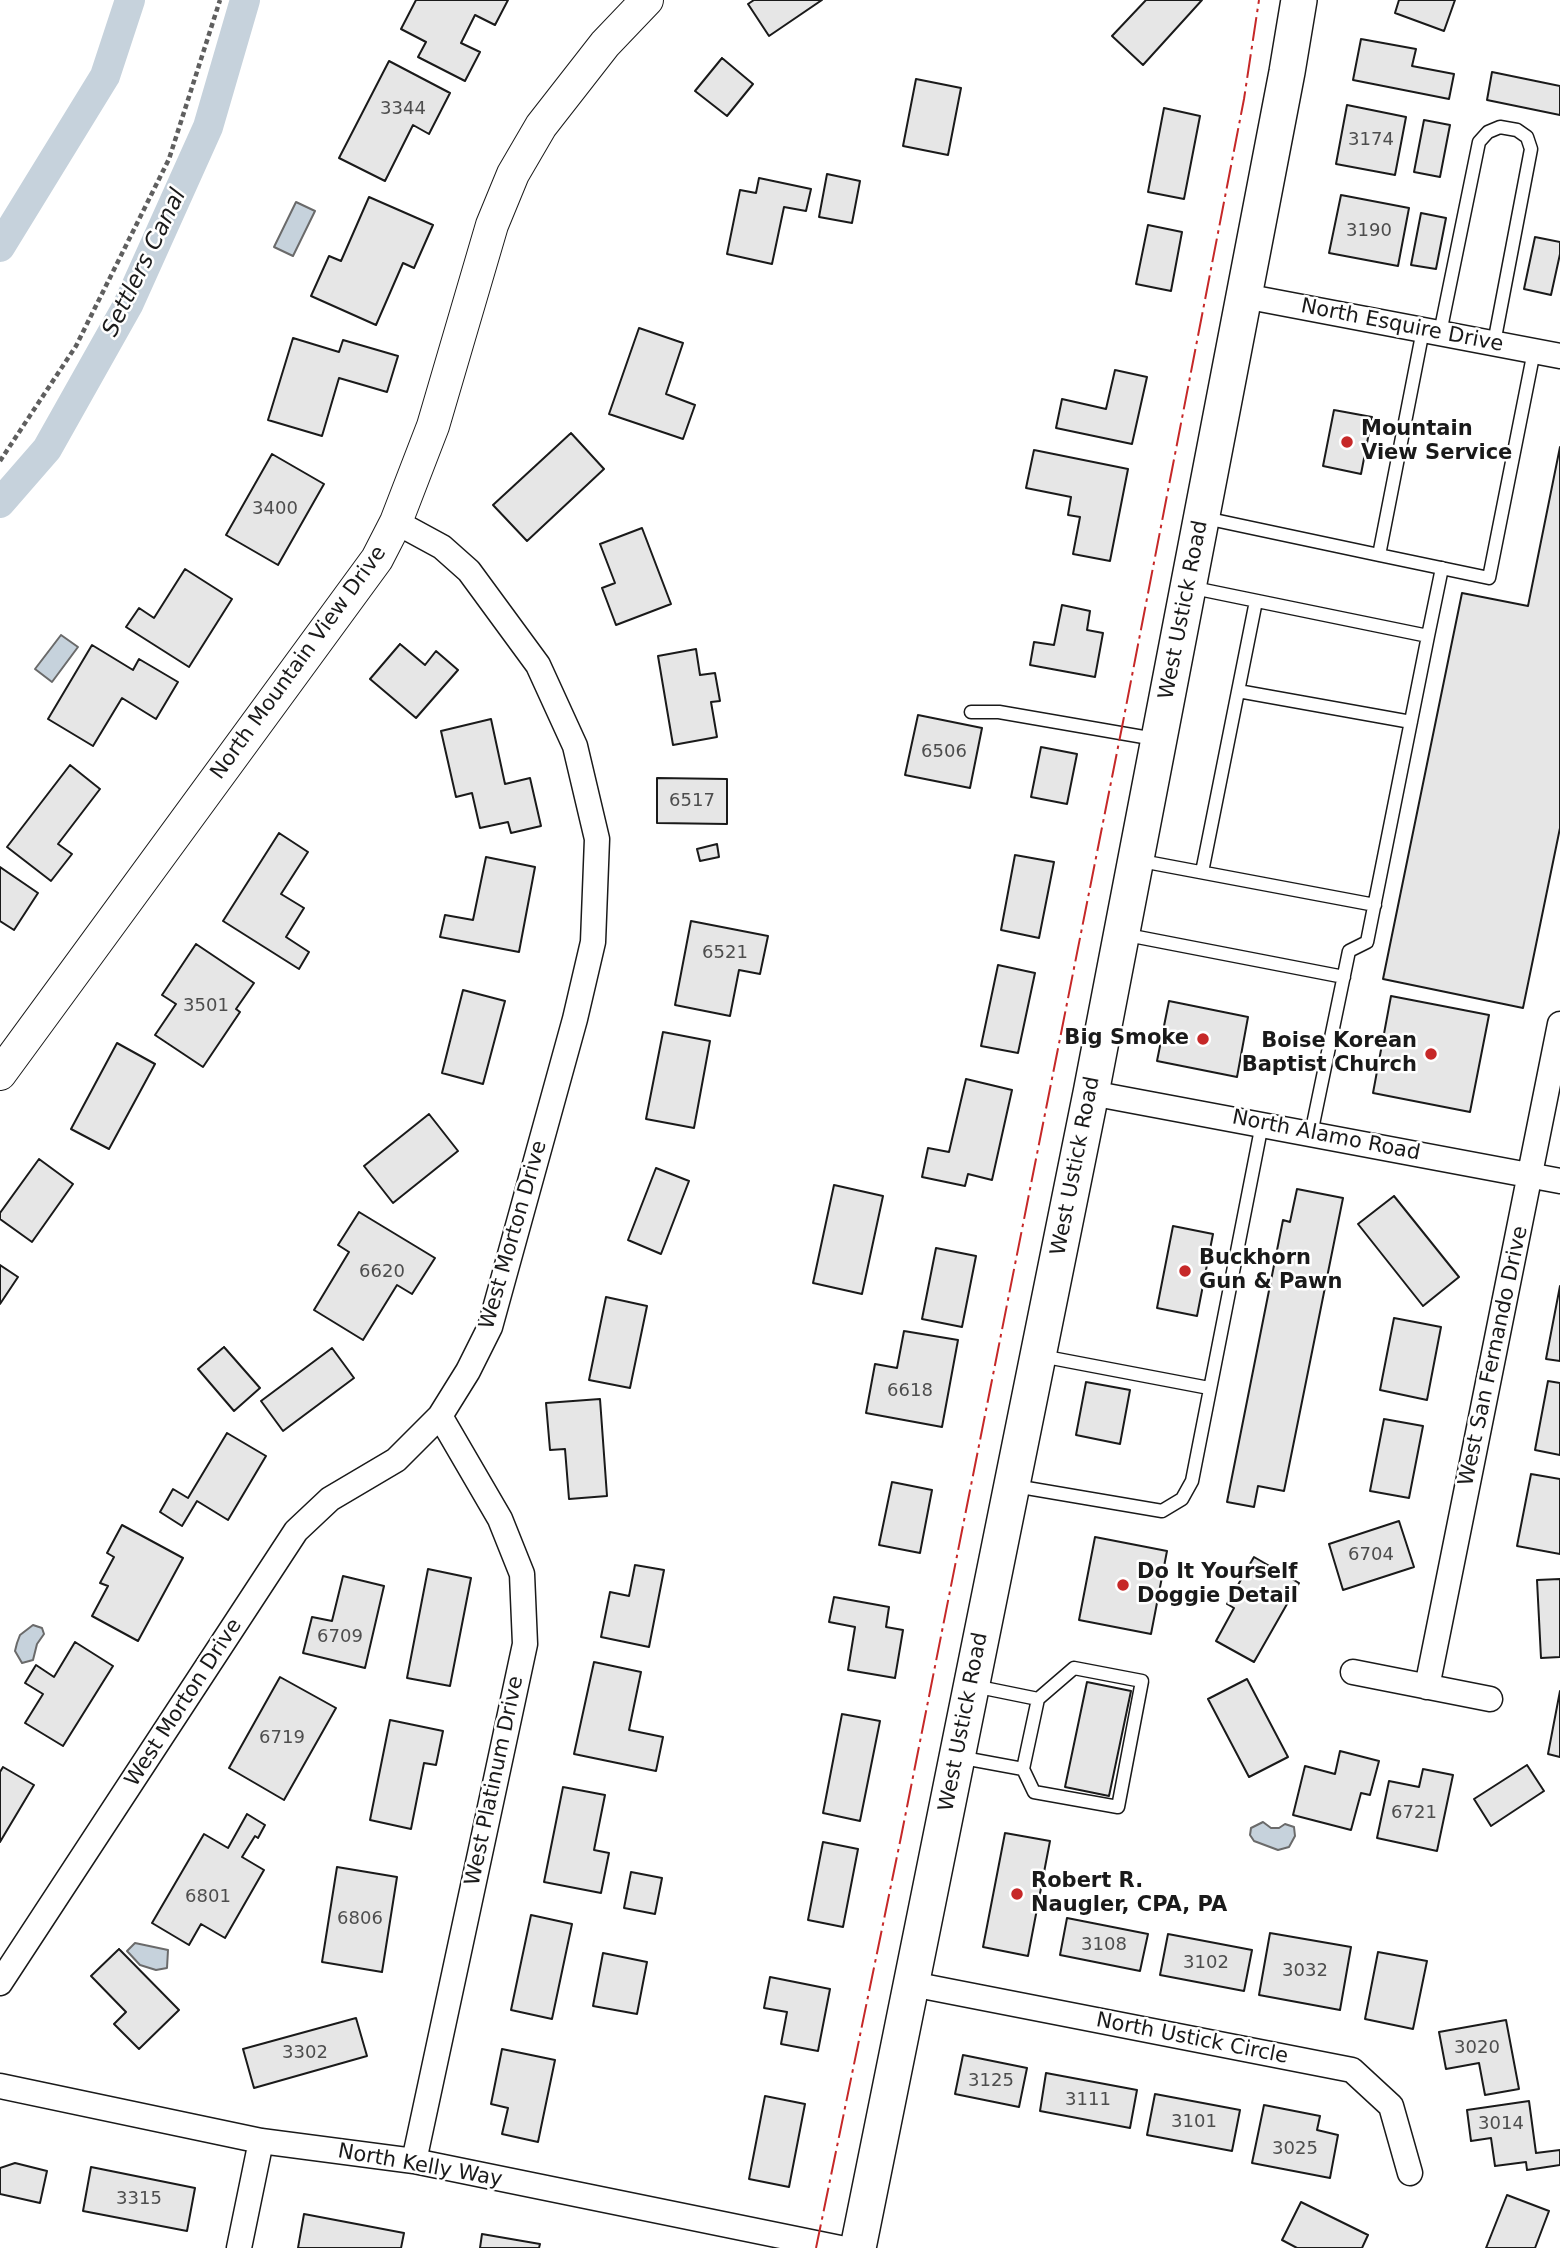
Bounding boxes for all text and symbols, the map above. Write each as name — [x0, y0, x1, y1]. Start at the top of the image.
house number: 3344 — [380, 98, 426, 120]
house number: 3174 — [1348, 129, 1394, 151]
water label: Settlers Canal — [97, 184, 193, 342]
house number: 3190 — [1346, 220, 1392, 242]
street label: North Esquire Drive — [1299, 294, 1505, 358]
place label: Mountain View Service — [1361, 417, 1512, 467]
marker: Mountain View Service — [1339, 434, 1355, 450]
house number: 3400 — [252, 498, 298, 520]
street label: West Ustick Road — [1154, 518, 1214, 702]
street label: North Mountain View Drive — [206, 541, 392, 785]
house number: 6506 — [921, 741, 967, 763]
house number: 6517 — [669, 790, 715, 812]
house number: 6521 — [702, 942, 748, 964]
house number: 3501 — [183, 995, 229, 1017]
place label: Big Smoke — [1064, 1026, 1189, 1052]
place label: Boise Korean Baptist Church — [1242, 1029, 1417, 1079]
marker: Big Smoke — [1195, 1031, 1211, 1047]
marker: Boise Korean Baptist Church — [1423, 1046, 1439, 1062]
street label: West Ustick Road — [1046, 1074, 1106, 1258]
street label: North Alamo Road — [1230, 1105, 1422, 1167]
street label: West Morton Drive — [475, 1138, 553, 1332]
street label: West San Fernando Drive — [1454, 1224, 1534, 1488]
place label: Buckhorn Gun & Pawn — [1199, 1246, 1342, 1296]
house number: 6620 — [359, 1261, 405, 1283]
marker: Buckhorn Gun & Pawn — [1177, 1263, 1193, 1279]
house number: 6618 — [887, 1380, 933, 1402]
house number: 6704 — [1348, 1544, 1394, 1566]
place label: Do It Yourself Doggie Detail — [1137, 1560, 1298, 1610]
marker: Do It Yourself Doggie Detail — [1115, 1577, 1131, 1593]
street label: West Morton Drive — [120, 1614, 248, 1792]
house number: 6709 — [317, 1626, 363, 1648]
street label: West Ustick Road — [934, 1630, 994, 1814]
street label: West Platinum Drive — [460, 1674, 530, 1888]
house number: 6719 — [259, 1727, 305, 1749]
house number: 6721 — [1391, 1802, 1437, 1824]
place label: Robert R. Naugler, CPA, PA — [1031, 1869, 1227, 1919]
house number: 6801 — [185, 1886, 231, 1908]
marker: Robert R. Naugler, CPA, PA — [1009, 1886, 1025, 1902]
house number: 6806 — [337, 1908, 383, 1930]
house number: 3108 — [1081, 1934, 1127, 1956]
house number: 3102 — [1183, 1952, 1229, 1974]
house number: 3032 — [1282, 1960, 1328, 1982]
street label: North Ustick Circle — [1094, 2008, 1290, 2070]
house number: 3020 — [1454, 2037, 1500, 2059]
house number: 3302 — [282, 2042, 328, 2064]
house number: 3125 — [968, 2070, 1014, 2092]
house number: 3111 — [1065, 2089, 1111, 2111]
house number: 3101 — [1171, 2111, 1217, 2133]
house number: 3014 — [1478, 2113, 1524, 2135]
house number: 3025 — [1272, 2138, 1318, 2160]
street label: North Kelly Way — [336, 2139, 504, 2193]
house number: 3315 — [116, 2188, 162, 2210]

